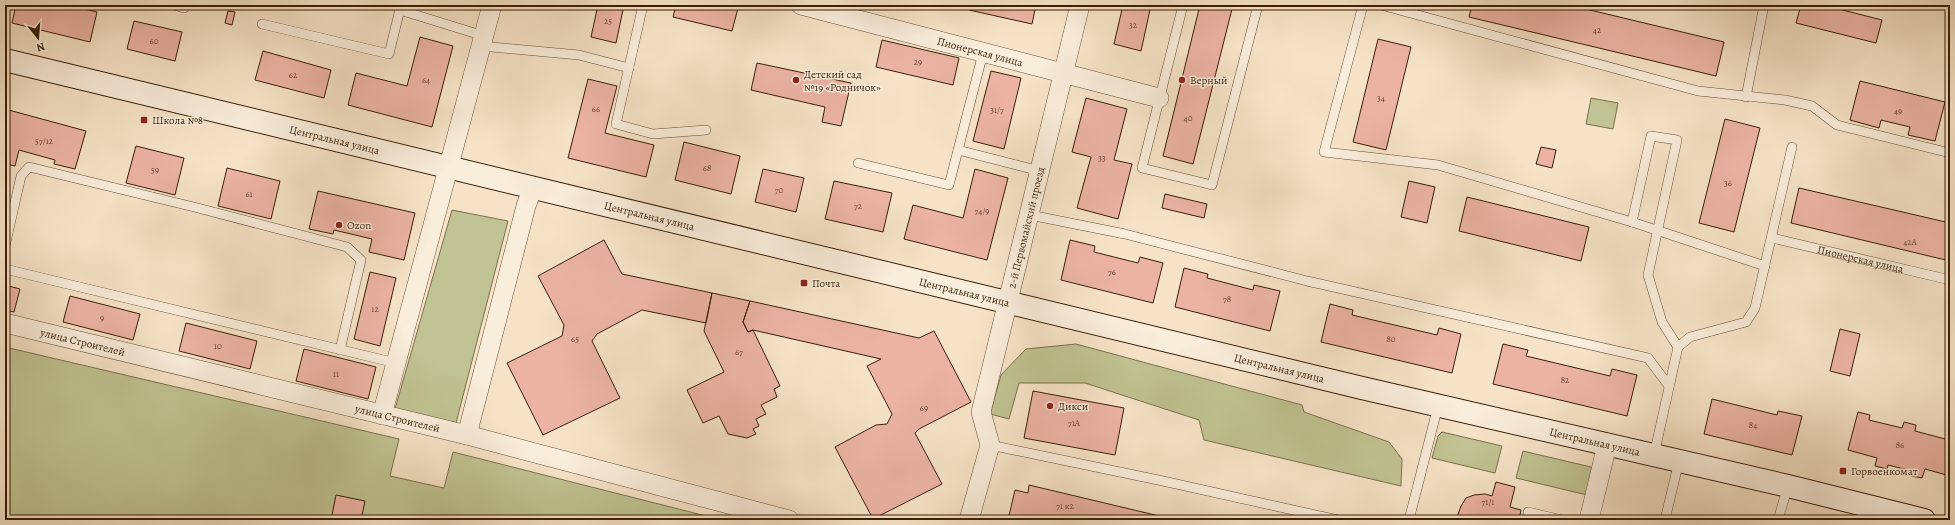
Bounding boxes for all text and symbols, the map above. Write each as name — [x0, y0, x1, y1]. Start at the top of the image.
house number: 25 — [604, 15, 612, 27]
north arrow — [18, 18, 58, 58]
house number: 32 — [1129, 19, 1138, 31]
house number: 42 — [1593, 24, 1602, 36]
street label: Пионерская улица — [935, 34, 1025, 71]
house number: 60 — [150, 35, 159, 47]
text: N — [35, 39, 47, 55]
house number: 29 — [914, 56, 922, 68]
place label: Детский сад №19 «Родничок» — [804, 67, 881, 95]
house number: 62 — [289, 69, 298, 81]
place label: Верный — [1190, 73, 1227, 88]
house number: 64 — [422, 74, 430, 86]
marker: Детский сад №19 «Родничок» — [791, 75, 801, 85]
marker: Верный — [1177, 75, 1187, 85]
house number: 34 — [1377, 92, 1385, 104]
house number: 66 — [592, 103, 600, 115]
house number: 31/7 — [990, 104, 1004, 116]
house number: 49 — [1894, 105, 1902, 117]
house number: 40 — [1184, 112, 1193, 124]
place label: Школа №8 — [152, 113, 203, 128]
marker: Школа №8 — [139, 115, 149, 125]
street label: Центральная улица — [288, 122, 382, 158]
house number: 57/12 — [35, 135, 54, 147]
house number: 33 — [1098, 152, 1106, 164]
house number: 68 — [703, 162, 711, 174]
house number: 59 — [151, 164, 159, 176]
street label: 2-й Первомайский проезд — [1004, 165, 1049, 290]
house number: 36 — [1724, 177, 1732, 189]
house number: 70 — [775, 184, 783, 196]
house number: 61 — [245, 188, 253, 200]
street label: Центральная улица — [603, 198, 697, 235]
house number: 72 — [854, 200, 863, 212]
house number: 74/9 — [975, 205, 989, 217]
place label: Ozon — [347, 218, 371, 233]
marker: Ozon — [334, 220, 344, 230]
house number: 42А — [1903, 236, 1918, 248]
street label: Пионерская улица — [1816, 242, 1906, 277]
house number: 76 — [1108, 266, 1116, 278]
street label: Центральная улица — [918, 274, 1012, 311]
place label: Почта — [812, 276, 841, 291]
marker: Почта — [799, 278, 809, 288]
house number: 78 — [1223, 293, 1231, 305]
house number: 12 — [371, 303, 379, 315]
house number: 9 — [100, 312, 104, 324]
street label: улица Строителей — [38, 325, 127, 360]
house number: 65 — [571, 333, 579, 345]
house number: 80 — [1386, 333, 1396, 345]
house number: 10 — [214, 340, 222, 352]
house number: 67 — [735, 346, 743, 358]
street label: Центральная улица — [1233, 350, 1327, 387]
house number: 11 — [333, 368, 339, 380]
house number: 82 — [1561, 374, 1570, 386]
place label: Дикси — [1058, 399, 1088, 414]
street label: улица Строителей — [353, 401, 441, 436]
marker: Дикси — [1045, 401, 1055, 411]
house number: 69 — [920, 402, 928, 414]
house number: 71А — [1068, 417, 1081, 429]
house number: 84 — [1749, 419, 1757, 431]
street label: Центральная улица — [1548, 424, 1642, 460]
house number: 86 — [1896, 439, 1904, 451]
place label: Горвоенкомат — [1851, 464, 1918, 479]
marker: Горвоенкомат — [1838, 466, 1848, 476]
house number: 71/1 — [1482, 496, 1494, 508]
house number: 71 к2 — [1056, 500, 1075, 512]

